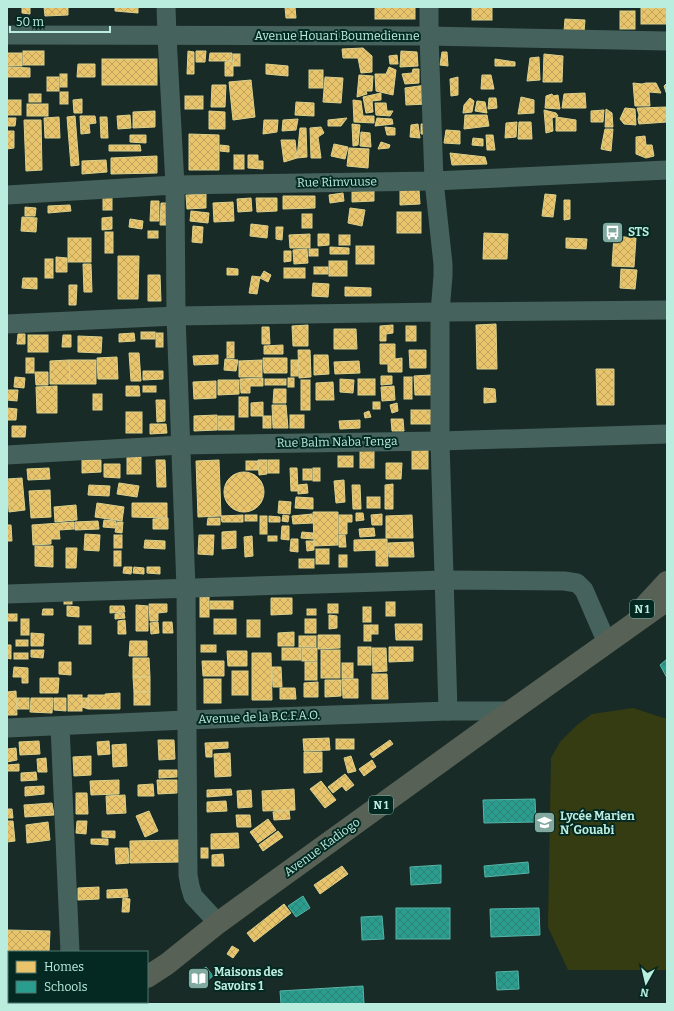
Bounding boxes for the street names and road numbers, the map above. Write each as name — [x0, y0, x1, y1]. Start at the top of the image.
street label: Avenue Houari Boumedienne — [255, 29, 419, 43]
street label: Rue Rimvuuse — [297, 174, 377, 190]
street label: Rue Balm Naba Tenga — [276, 434, 398, 450]
road number: N 1 — [630, 600, 654, 618]
street label: Avenue de la B.C.F.A.O. — [198, 708, 320, 726]
road number: N 1 — [369, 796, 393, 814]
street label: Avenue Kadiogo — [281, 815, 363, 879]

